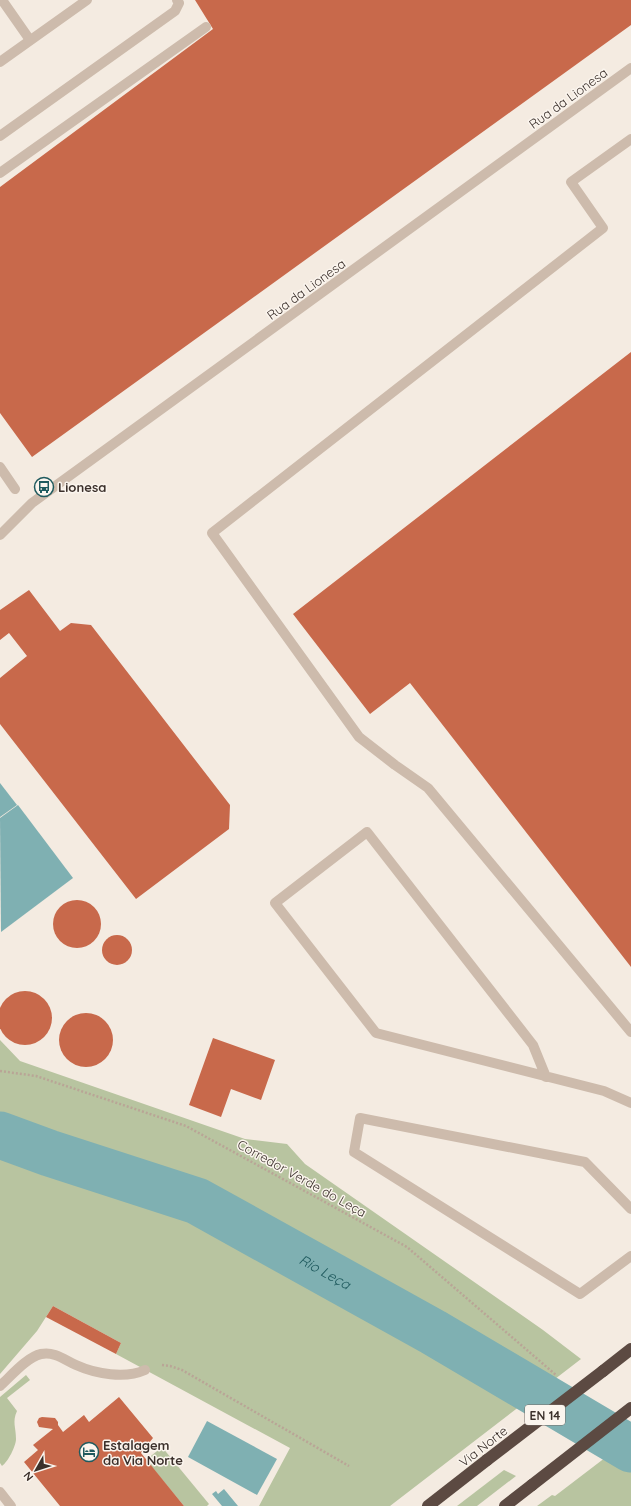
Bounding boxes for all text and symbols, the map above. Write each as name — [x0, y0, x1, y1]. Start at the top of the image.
street label: Rua da Lionesa — [526, 64, 610, 132]
street label: Rua da Lionesa — [264, 255, 348, 323]
bus stop icon: Lionesa — [33, 476, 55, 498]
place label: Lionesa — [58, 479, 106, 495]
street label: Corredor Verde do Leça — [235, 1136, 369, 1220]
water label: Rio Leça — [296, 1251, 355, 1294]
road number: EN 14 — [525, 1405, 565, 1425]
street label: Via Norte — [456, 1422, 510, 1470]
place label: Estalagem da Via Norte — [103, 1437, 183, 1468]
hotel icon: Estalagem da Via Norte — [78, 1441, 100, 1463]
north arrow — [16, 1450, 56, 1490]
text: N — [20, 1469, 36, 1484]

